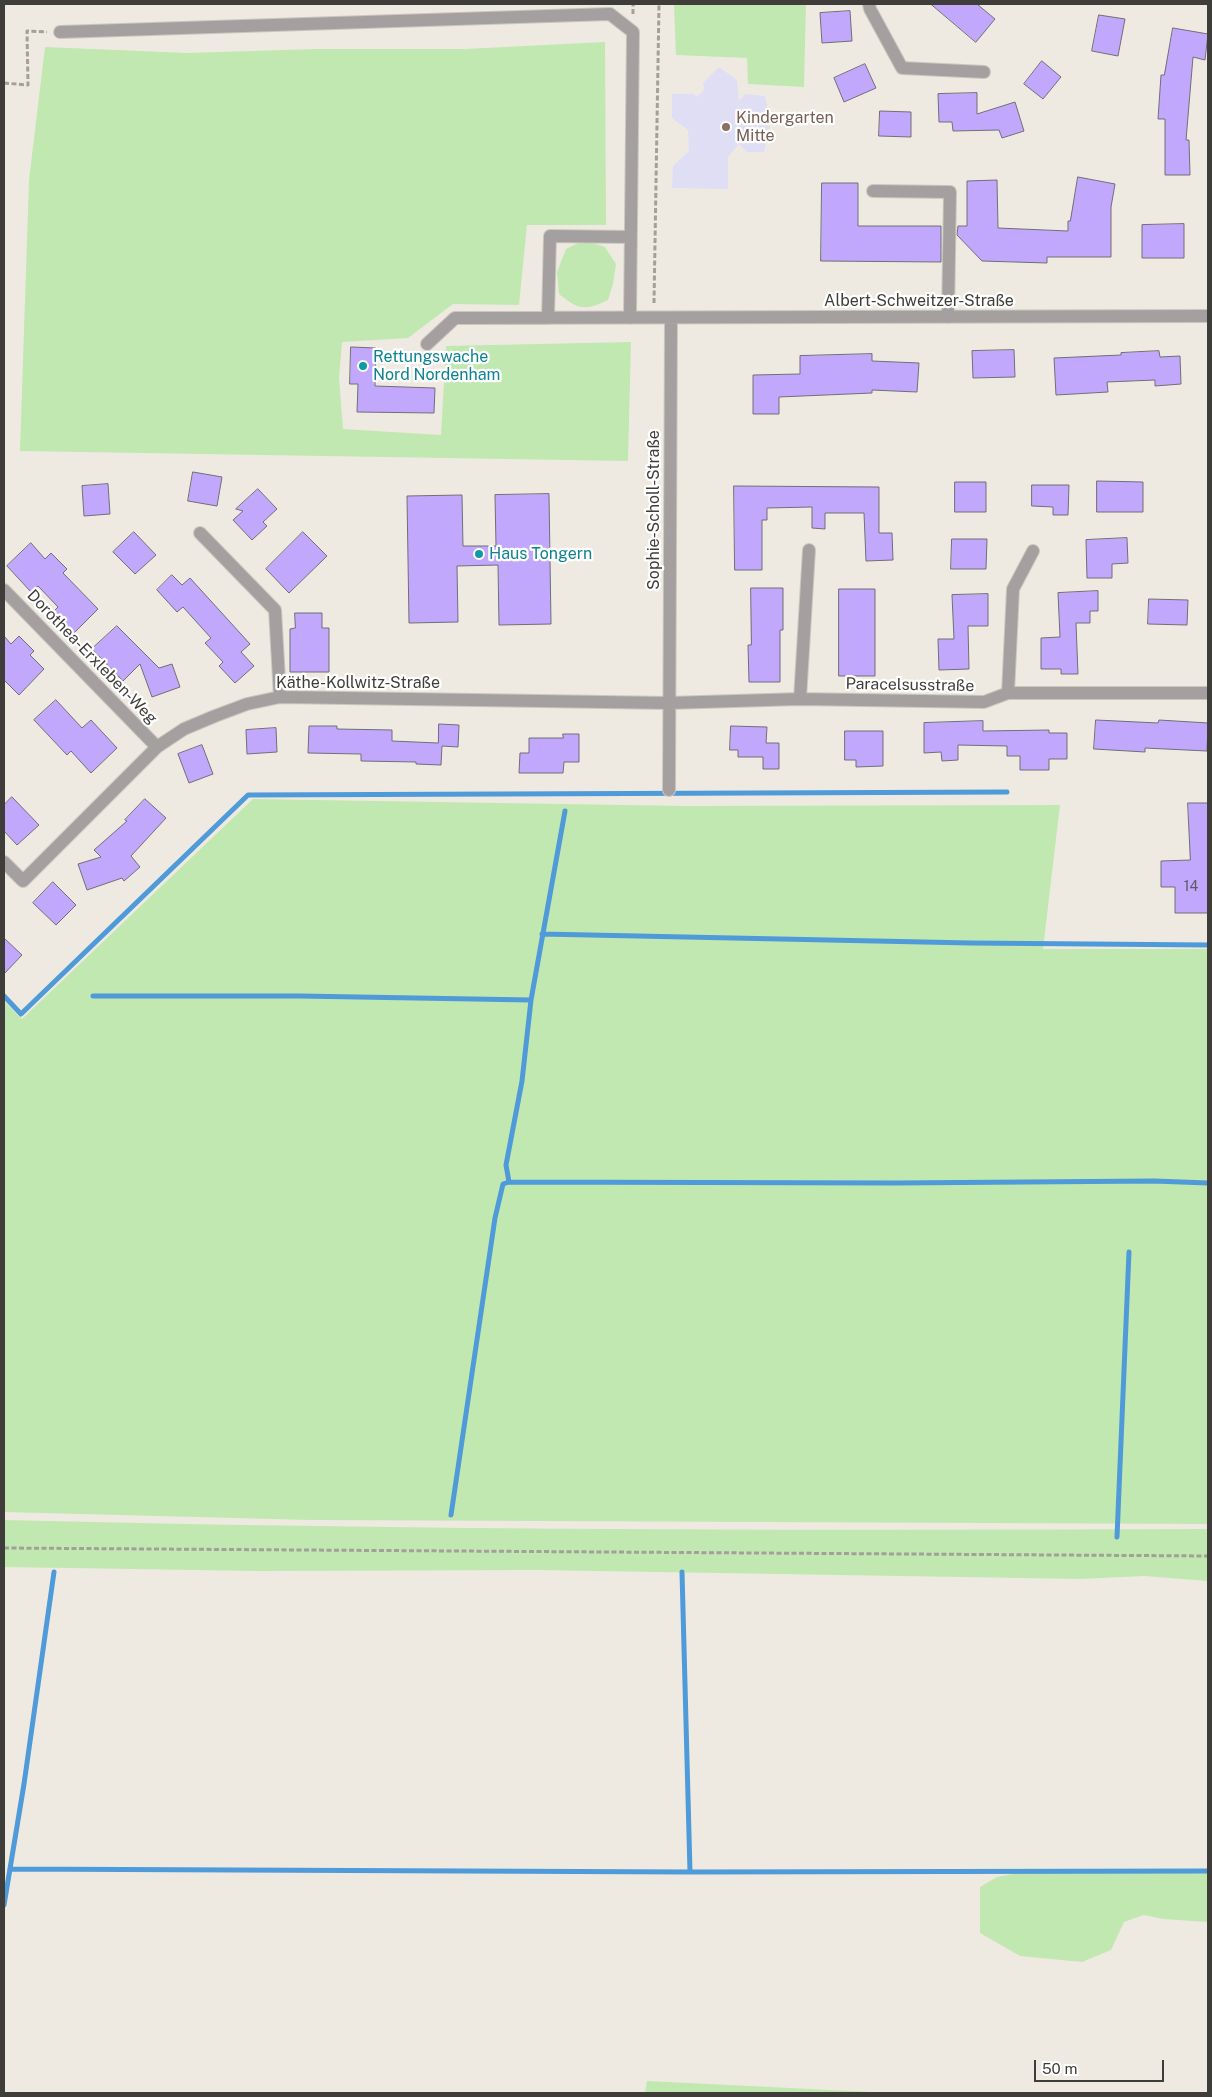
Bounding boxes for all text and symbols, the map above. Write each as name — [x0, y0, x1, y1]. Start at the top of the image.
place label: Kindergarten Mitte — [736, 108, 834, 146]
marker: Kindergarten Mitte — [720, 121, 732, 133]
street label: Albert-Schweitzer-Straße — [824, 291, 1014, 311]
place label: Rettungswache Nord Nordenham — [373, 347, 500, 385]
marker: Rettungswache Nord Nordenham — [357, 360, 369, 372]
street label: Sophie-Scholl-Straße — [644, 430, 664, 590]
place label: Haus Tongern — [489, 544, 592, 564]
marker: Haus Tongern — [473, 548, 485, 560]
street label: Dorothea-Erxleben-Weg — [23, 586, 161, 728]
street label: Käthe-Kollwitz-Straße — [276, 673, 440, 693]
street label: Paracelsusstraße — [845, 674, 975, 696]
house number: 14 — [1184, 879, 1198, 895]
scale bar — [1037, 2050, 1167, 2082]
text: 50 m — [1042, 2060, 1077, 2077]

